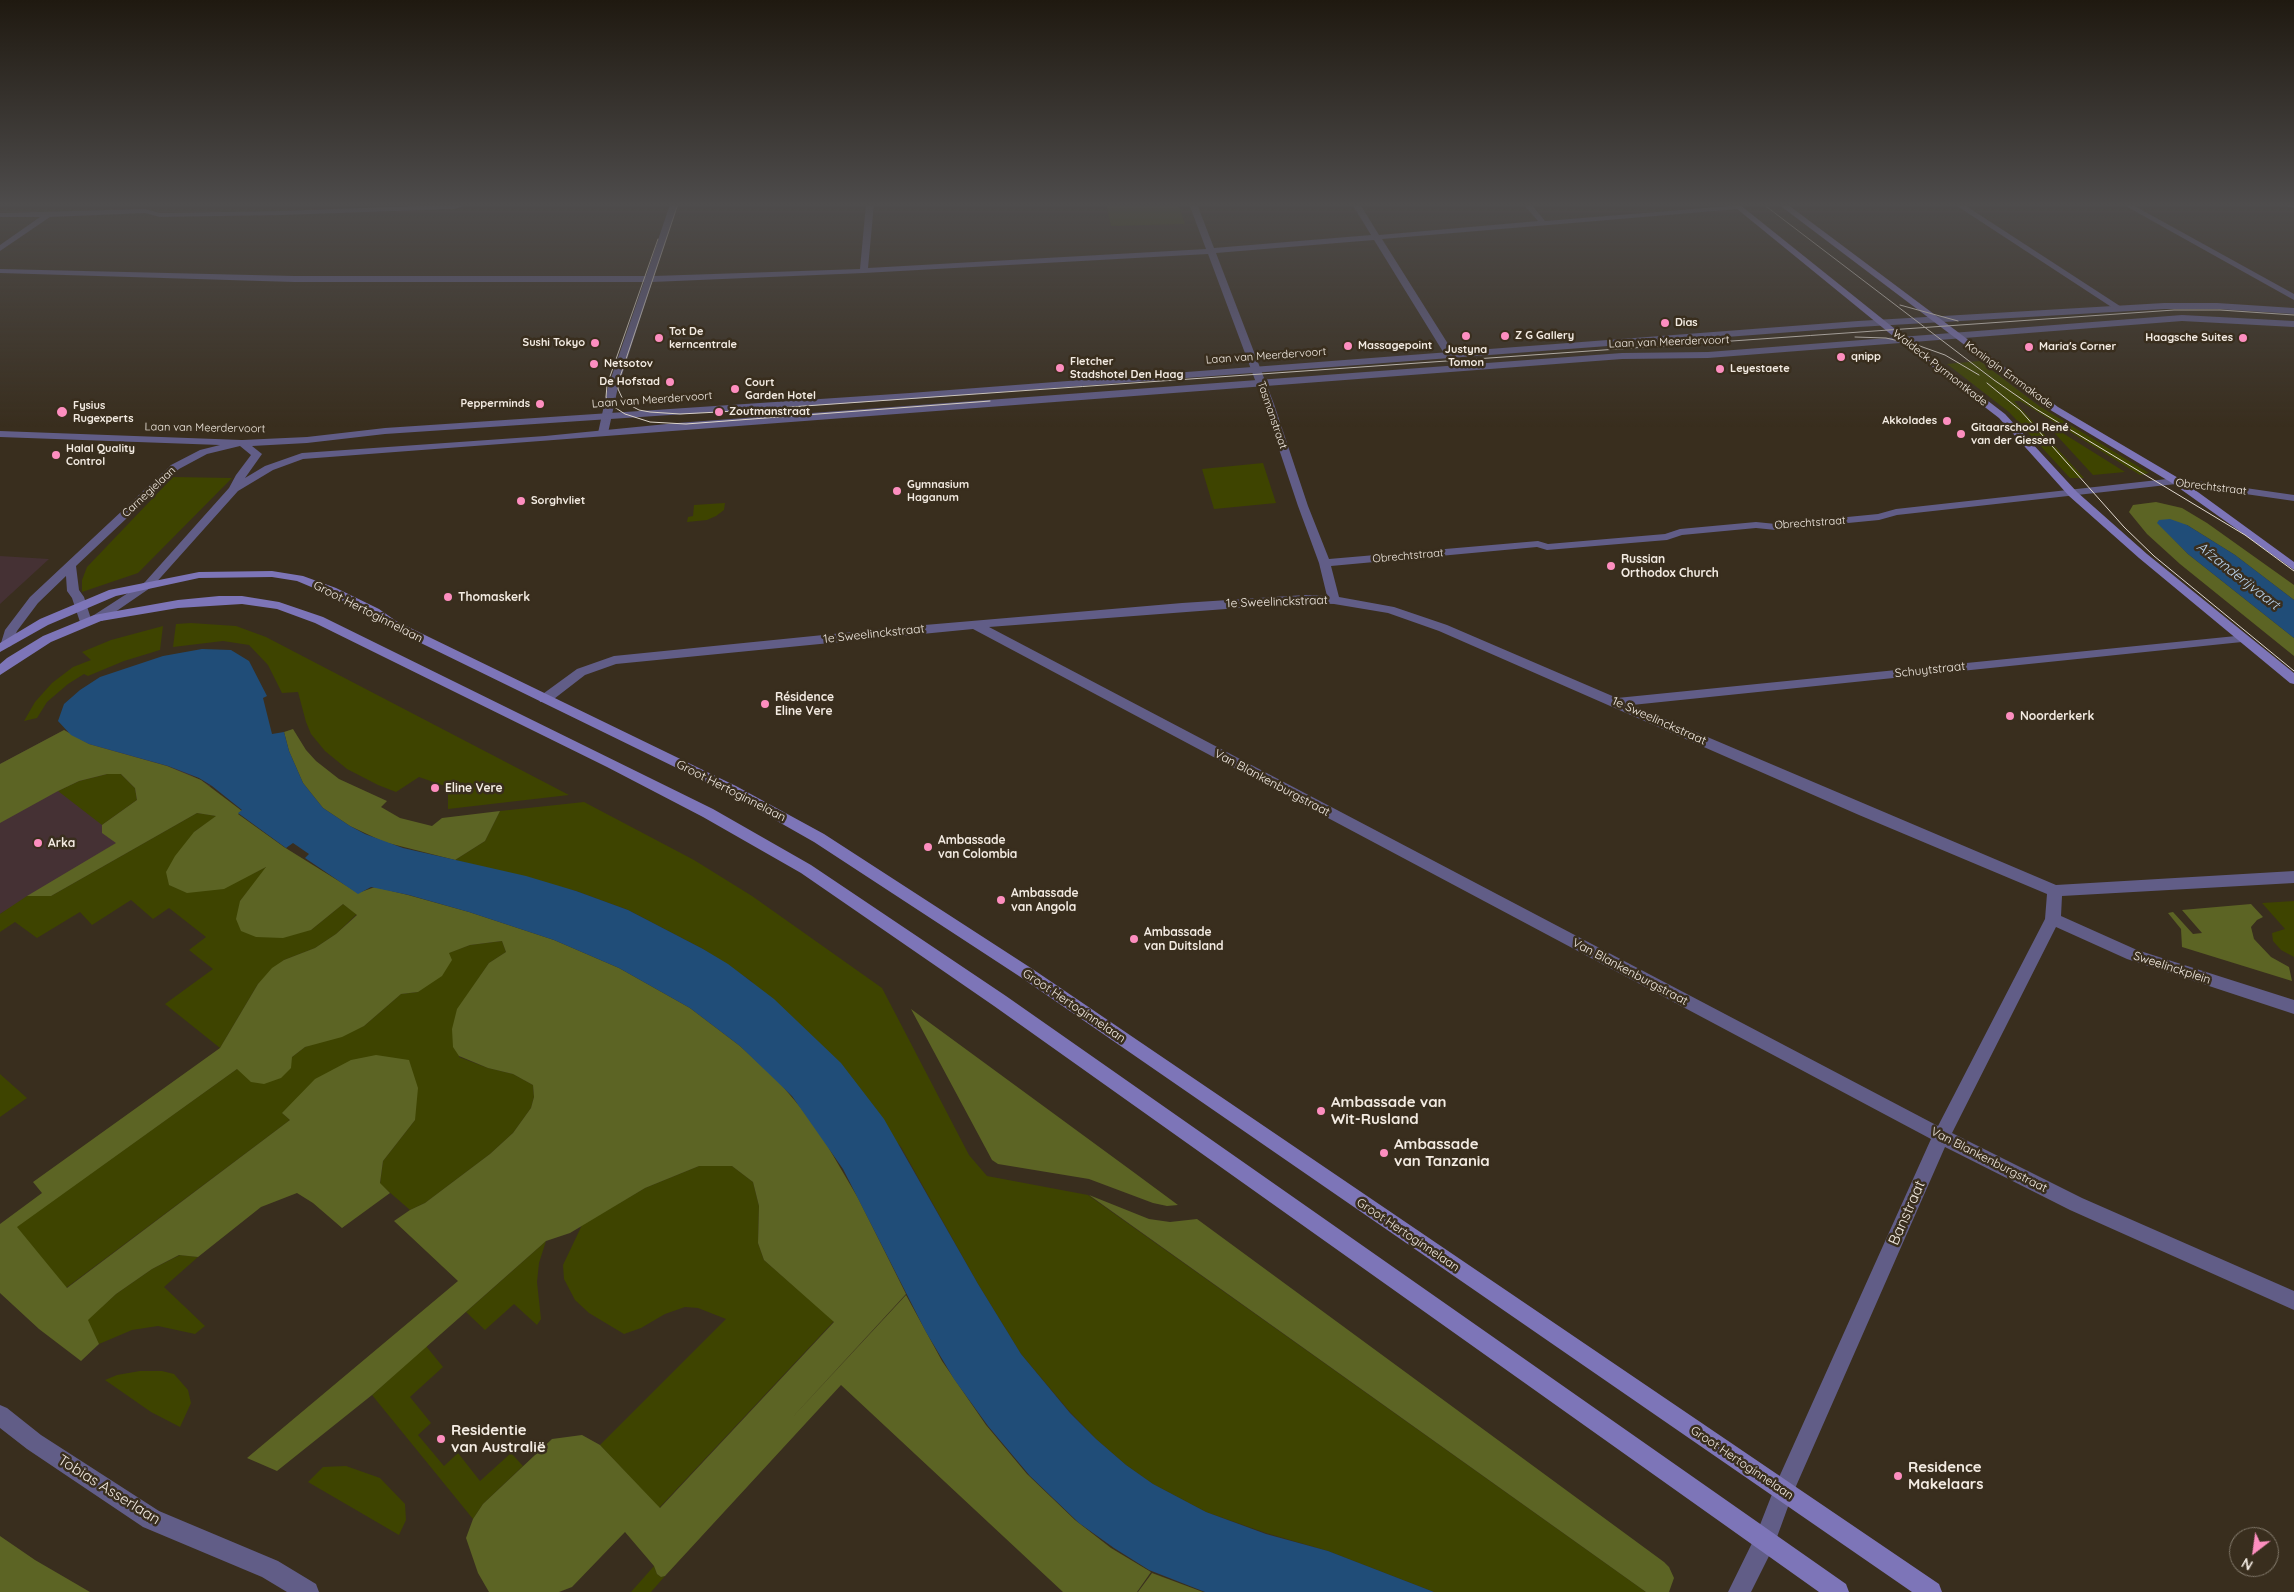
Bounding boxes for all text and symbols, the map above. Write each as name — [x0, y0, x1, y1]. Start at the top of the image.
place label: Dias — [1675, 316, 1698, 330]
marker: Dias — [1659, 317, 1671, 329]
place label: Tot De kerncentrale — [669, 325, 737, 351]
street label: Waldeck Pyrmontkade — [1890, 327, 1990, 409]
place label: Z G Gallery — [1515, 329, 1574, 343]
marker: Justyna Tomon — [1460, 330, 1472, 342]
marker: Z G Gallery — [1499, 330, 1511, 342]
place label: Haagsche Suites — [2145, 331, 2233, 345]
marker: Tot De kerncentrale — [653, 332, 665, 344]
marker: Haagsche Suites — [2237, 332, 2249, 344]
street label: Laan van Meerdervoort — [1608, 333, 1730, 351]
place label: Sushi Tokyo — [523, 336, 585, 350]
marker: Sushi Tokyo — [589, 337, 601, 349]
place label: Massagepoint — [1358, 339, 1432, 353]
street label: Koningin Emmakade — [1962, 339, 2056, 411]
marker: Massagepoint — [1342, 340, 1354, 352]
place label: Maria's Corner — [2039, 340, 2116, 354]
marker: Maria's Corner — [2023, 341, 2035, 353]
place label: Justyna Tomon — [1445, 343, 1487, 369]
street label: Laan van Meerdervoort — [1205, 345, 1327, 367]
place label: qnipp — [1851, 350, 1881, 364]
marker: qnipp — [1835, 351, 1847, 363]
place label: Fletcher Stadshotel Den Haag — [1070, 355, 1183, 381]
place label: Netsotov — [604, 357, 653, 371]
marker: Netsotov — [588, 358, 600, 370]
marker: Fletcher Stadshotel Den Haag — [1054, 362, 1066, 374]
place label: Leyestaete — [1730, 362, 1790, 376]
marker: Leyestaete — [1714, 363, 1726, 375]
place label: De Hofstad — [599, 375, 660, 389]
marker: De Hofstad — [664, 376, 676, 388]
place label: Court Garden Hotel — [745, 376, 816, 402]
street label: Tasmanstraat — [1254, 379, 1290, 451]
marker: Court Garden Hotel — [729, 383, 741, 395]
street label: Laan van Meerdervoort — [591, 389, 713, 411]
place label: Pepperminds — [460, 397, 530, 411]
marker: Pepperminds — [534, 398, 546, 410]
place label: Fysius Rugexperts — [73, 399, 134, 425]
marker: Fysius Rugexperts — [55, 405, 69, 419]
place label: Zoutmanstraat — [729, 405, 810, 419]
marker: Zoutmanstraat — [713, 406, 725, 418]
place label: Akkolades — [1882, 414, 1937, 428]
marker: Akkolades — [1941, 415, 1953, 427]
street label: Laan van Meerdervoort — [145, 420, 265, 436]
place label: Gitaarschool René van der Giessen — [1971, 421, 2069, 447]
marker: Gitaarschool René van der Giessen — [1955, 428, 1967, 440]
place label: Halal Quality Control — [66, 442, 135, 468]
marker: Halal Quality Control — [50, 449, 62, 461]
street label: Carnegielaan — [119, 464, 179, 520]
street label: Obrechtstraat — [2175, 476, 2247, 498]
place label: Gymnasium Haganum — [907, 478, 969, 504]
marker: Gymnasium Haganum — [891, 485, 903, 497]
place label: Sorghvliet — [531, 494, 585, 508]
marker: Sorghvliet — [515, 495, 527, 507]
street label: Obrechtstraat — [1774, 514, 1846, 532]
water label: Afzanderijvaart — [2193, 538, 2283, 614]
street label: Obrechtstraat — [1372, 546, 1444, 566]
place label: Russian Orthodox Church — [1621, 552, 1719, 580]
marker: Russian Orthodox Church — [1605, 560, 1617, 572]
street label: Groot Hertoginnelaan — [311, 578, 425, 646]
place label: Thomaskerk — [458, 590, 530, 604]
marker: Thomaskerk — [442, 591, 454, 603]
street label: 1e Sweelinckstraat — [1226, 593, 1328, 611]
street label: 1e Sweelinckstraat — [823, 622, 925, 646]
street label: Schuytstraat — [1894, 659, 1966, 681]
place label: Résidence Eline Vere — [775, 690, 834, 718]
street label: 1e Sweelinckstraat — [1610, 694, 1708, 748]
marker: Résidence Eline Vere — [759, 698, 771, 710]
place label: Noorderkerk — [2020, 709, 2094, 723]
marker: Noorderkerk — [2004, 710, 2016, 722]
street label: Van Blankenburgstraat — [1212, 746, 1332, 820]
street label: Groot Hertoginnelaan — [674, 757, 788, 825]
place label: Eline Vere — [445, 781, 502, 795]
marker: Eline Vere — [429, 782, 441, 794]
place label: Ambassade van Colombia — [938, 833, 1017, 861]
place label: Arka — [48, 836, 75, 850]
marker: Arka — [32, 837, 44, 849]
marker: Ambassade van Colombia — [922, 841, 934, 853]
place label: Ambassade van Angola — [1011, 886, 1079, 914]
marker: Ambassade van Angola — [995, 894, 1007, 906]
place label: Ambassade van Duitsland — [1144, 925, 1224, 953]
marker: Ambassade van Duitsland — [1128, 933, 1140, 945]
street label: Van Blankenburgstraat — [1570, 935, 1690, 1009]
street label: Sweelinckplein — [2132, 949, 2212, 987]
street label: Groot Hertoginnelaan — [1020, 966, 1128, 1046]
place label: Ambassade van Wit-Rusland — [1331, 1093, 1446, 1128]
marker: Ambassade van Wit-Rusland — [1315, 1105, 1327, 1117]
street label: Van Blankenburgstraat — [1928, 1124, 2050, 1196]
place label: Ambassade van Tanzania — [1394, 1135, 1490, 1170]
marker: Ambassade van Tanzania — [1378, 1147, 1390, 1159]
street label: Banstraat — [1885, 1178, 1929, 1248]
street label: Groot Hertoginnelaan — [1354, 1195, 1462, 1275]
place label: Residentie van Australië — [451, 1421, 546, 1456]
street label: Groot Hertoginnelaan — [1688, 1423, 1796, 1503]
marker: Residentie van Australië — [435, 1433, 447, 1445]
street label: Tobias Asserlaan — [54, 1451, 164, 1529]
place label: Residence Makelaars — [1908, 1458, 1984, 1493]
marker: Residence Makelaars — [1892, 1470, 1904, 1482]
north arrow — [2229, 1527, 2279, 1577]
text: N — [2238, 1554, 2256, 1574]

